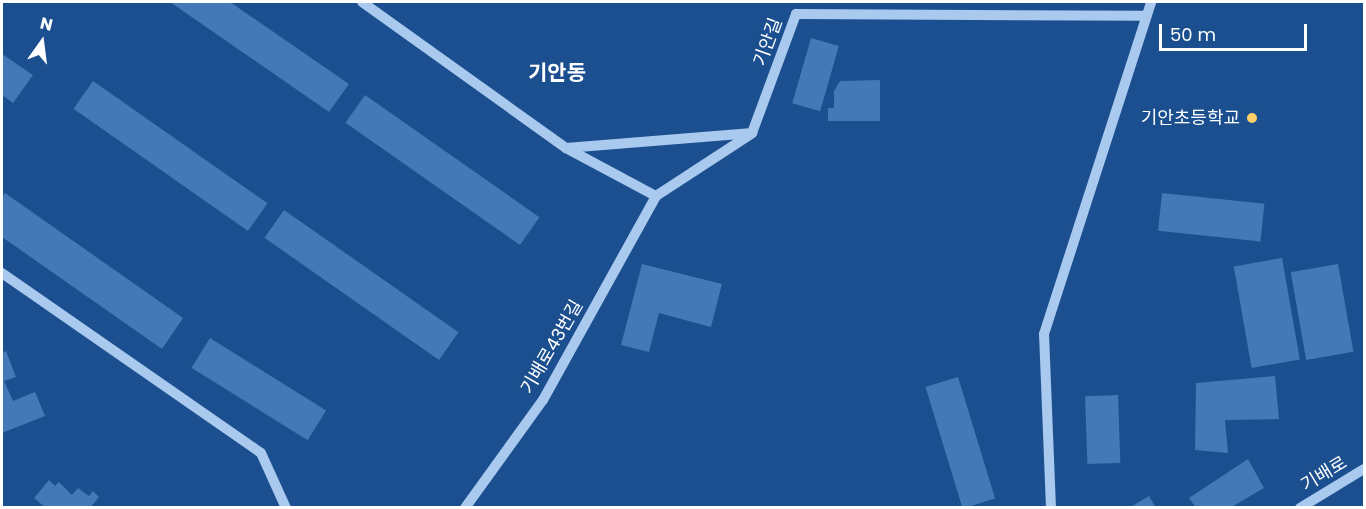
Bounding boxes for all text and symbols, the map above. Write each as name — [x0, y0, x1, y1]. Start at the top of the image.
text: N — [38, 11, 55, 37]
north arrow — [12, 12, 72, 72]
scale bar — [1162, 12, 1310, 50]
street label: 기안길 — [749, 15, 787, 69]
text: 50 m — [1170, 22, 1216, 47]
district label: 기안동 — [528, 60, 586, 86]
place label: 기안초등학교 — [1141, 107, 1240, 129]
marker: 기안초등학교 — [1245, 111, 1259, 125]
street label: 기배로43번길 — [516, 296, 588, 398]
street label: 기배로 — [1297, 452, 1351, 496]

